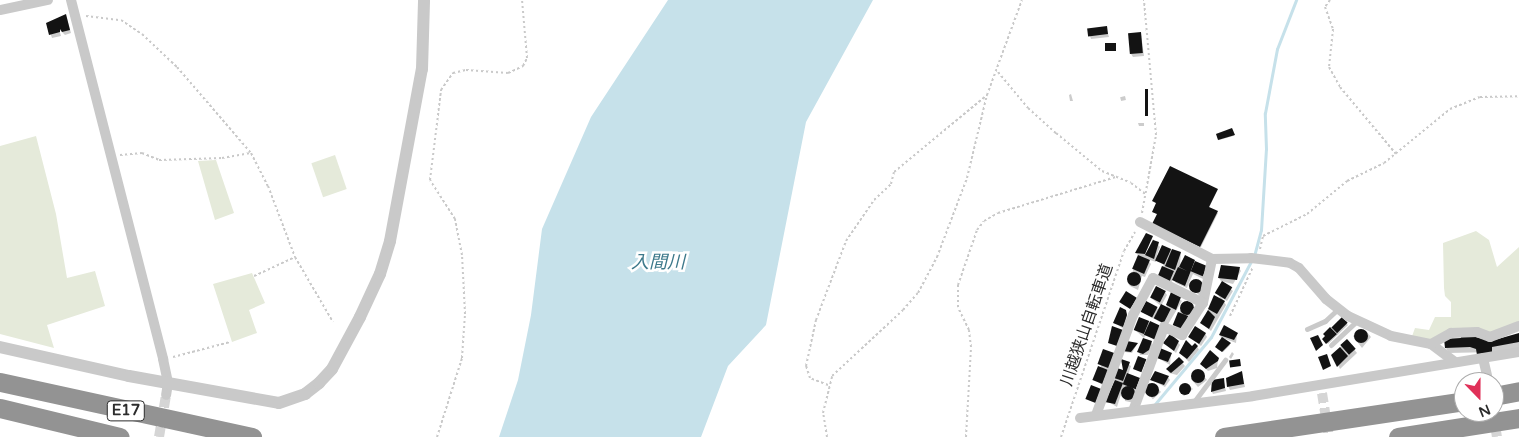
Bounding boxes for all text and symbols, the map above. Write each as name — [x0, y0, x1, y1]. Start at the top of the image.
water label: 入間川 — [631, 251, 685, 273]
street label: 川越狭山自転車道 — [1057, 261, 1117, 389]
north arrow — [1454, 372, 1504, 422]
road number: E17 — [106, 398, 146, 424]
text: N — [1476, 400, 1493, 420]

